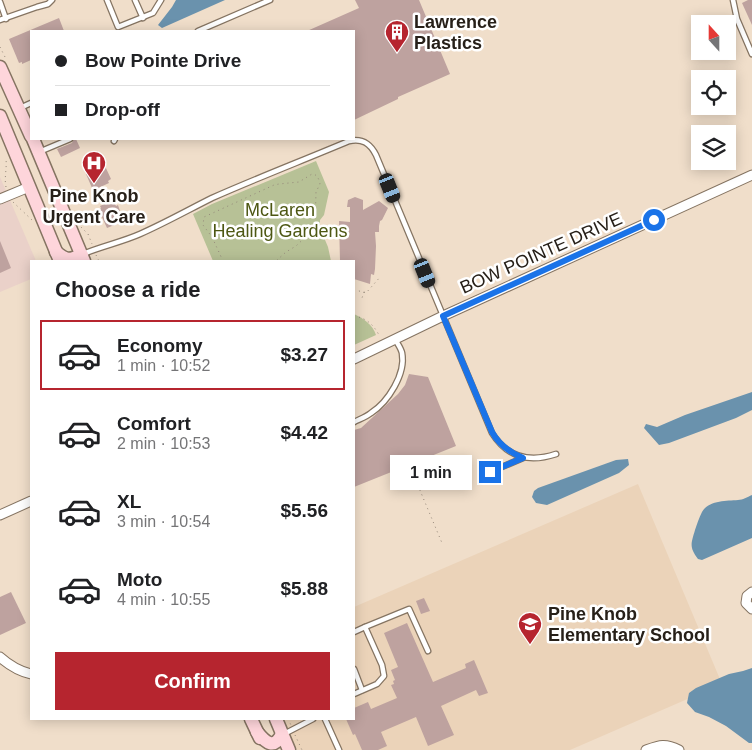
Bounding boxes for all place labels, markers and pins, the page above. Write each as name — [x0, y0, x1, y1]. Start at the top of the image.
place label: Lawrence Plastics — [414, 12, 497, 53]
building icon: Lawrence Plastics — [384, 19, 410, 53]
hospital icon: Pine Knob Urgent Care — [81, 150, 107, 184]
place label: Pine Knob Urgent Care — [42, 186, 146, 227]
place label: Pine Knob Elementary School — [548, 604, 710, 645]
school or university icon: Pine Knob Elementary School — [517, 611, 543, 645]

